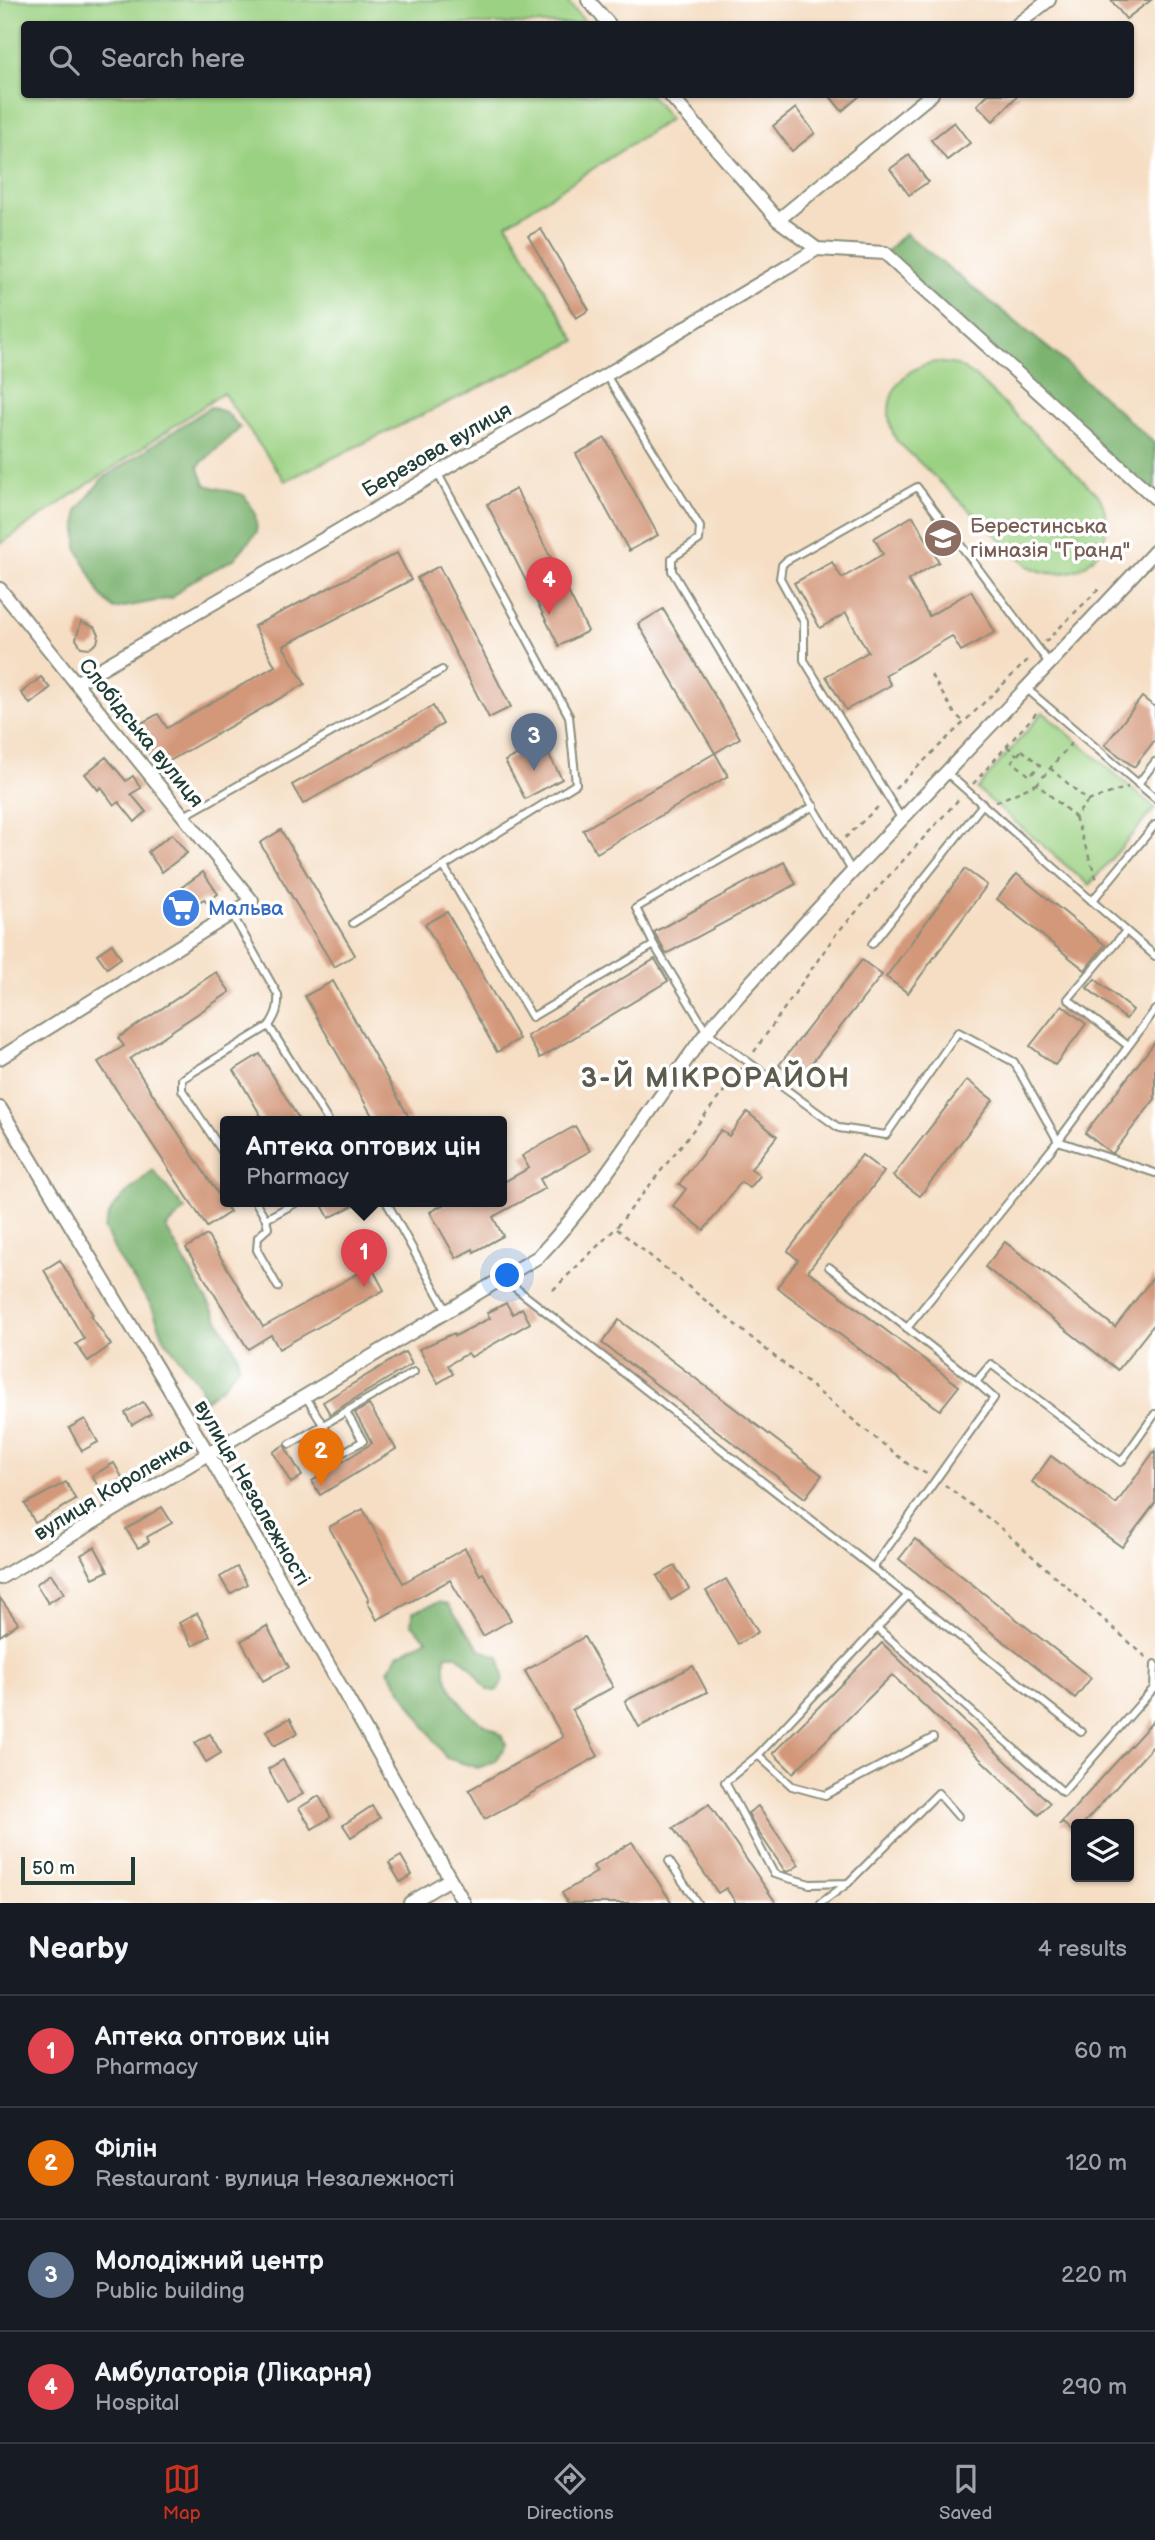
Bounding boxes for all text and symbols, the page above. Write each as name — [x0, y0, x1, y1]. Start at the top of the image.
search box — [21, 21, 1134, 98]
icon: search — [45, 41, 83, 79]
text: Search here — [101, 44, 245, 75]
street label: Березова вулиця — [358, 397, 516, 503]
place label: Берестинська гімназія "Гранд" — [970, 514, 1130, 563]
school or university icon: Берестинська гімназія "Гранд" — [922, 517, 964, 559]
pin: 4 — [526, 557, 572, 615]
street label: Слобідська вулиця — [73, 653, 209, 813]
pin: 3 — [511, 713, 557, 771]
supermarket icon: Мальва — [160, 887, 202, 929]
place label: Мальва — [208, 896, 284, 921]
district label: 3-Й МІКРОРАЙОН — [581, 1059, 851, 1095]
popup — [220, 1116, 507, 1207]
text: Аптека оптових цін — [246, 1132, 481, 1163]
text: Pharmacy — [246, 1163, 349, 1191]
pin: 1 — [341, 1229, 387, 1287]
your location — [490, 1258, 524, 1292]
street label: вулиця Незалежності — [189, 1396, 315, 1590]
pin: 2 — [298, 1428, 344, 1486]
street label: вулиця Короленка — [29, 1432, 197, 1546]
map controls — [1071, 1819, 1134, 1882]
button: layers — [1071, 1819, 1134, 1882]
scale bar — [21, 1854, 135, 1886]
text: 50 m — [32, 1857, 75, 1880]
text: Nearby — [28, 1931, 128, 1967]
text: 4 results — [1038, 1935, 1127, 1963]
text: Аптека оптових цін — [95, 2022, 330, 2053]
text: 1 — [46, 2037, 56, 2065]
text: 60 m — [1074, 2037, 1127, 2065]
text: Pharmacy — [95, 2053, 198, 2081]
text: Філін — [95, 2134, 157, 2165]
text: 2 — [44, 2149, 58, 2177]
text: 120 m — [1066, 2149, 1127, 2177]
text: Restaurant · вулиця Незалежності — [95, 2165, 455, 2193]
text: Молодіжний центр — [95, 2246, 324, 2277]
text: 3 — [44, 2261, 58, 2289]
text: 220 m — [1061, 2261, 1127, 2289]
text: Public building — [95, 2277, 245, 2305]
text: Амбулаторія (Лікарня) — [95, 2358, 372, 2389]
text: 4 — [44, 2373, 58, 2401]
text: 290 m — [1061, 2373, 1127, 2401]
text: Hospital — [95, 2389, 180, 2417]
tab: Map — [163, 2460, 201, 2525]
tab: Directions — [526, 2460, 614, 2525]
tab: Saved — [939, 2460, 992, 2525]

